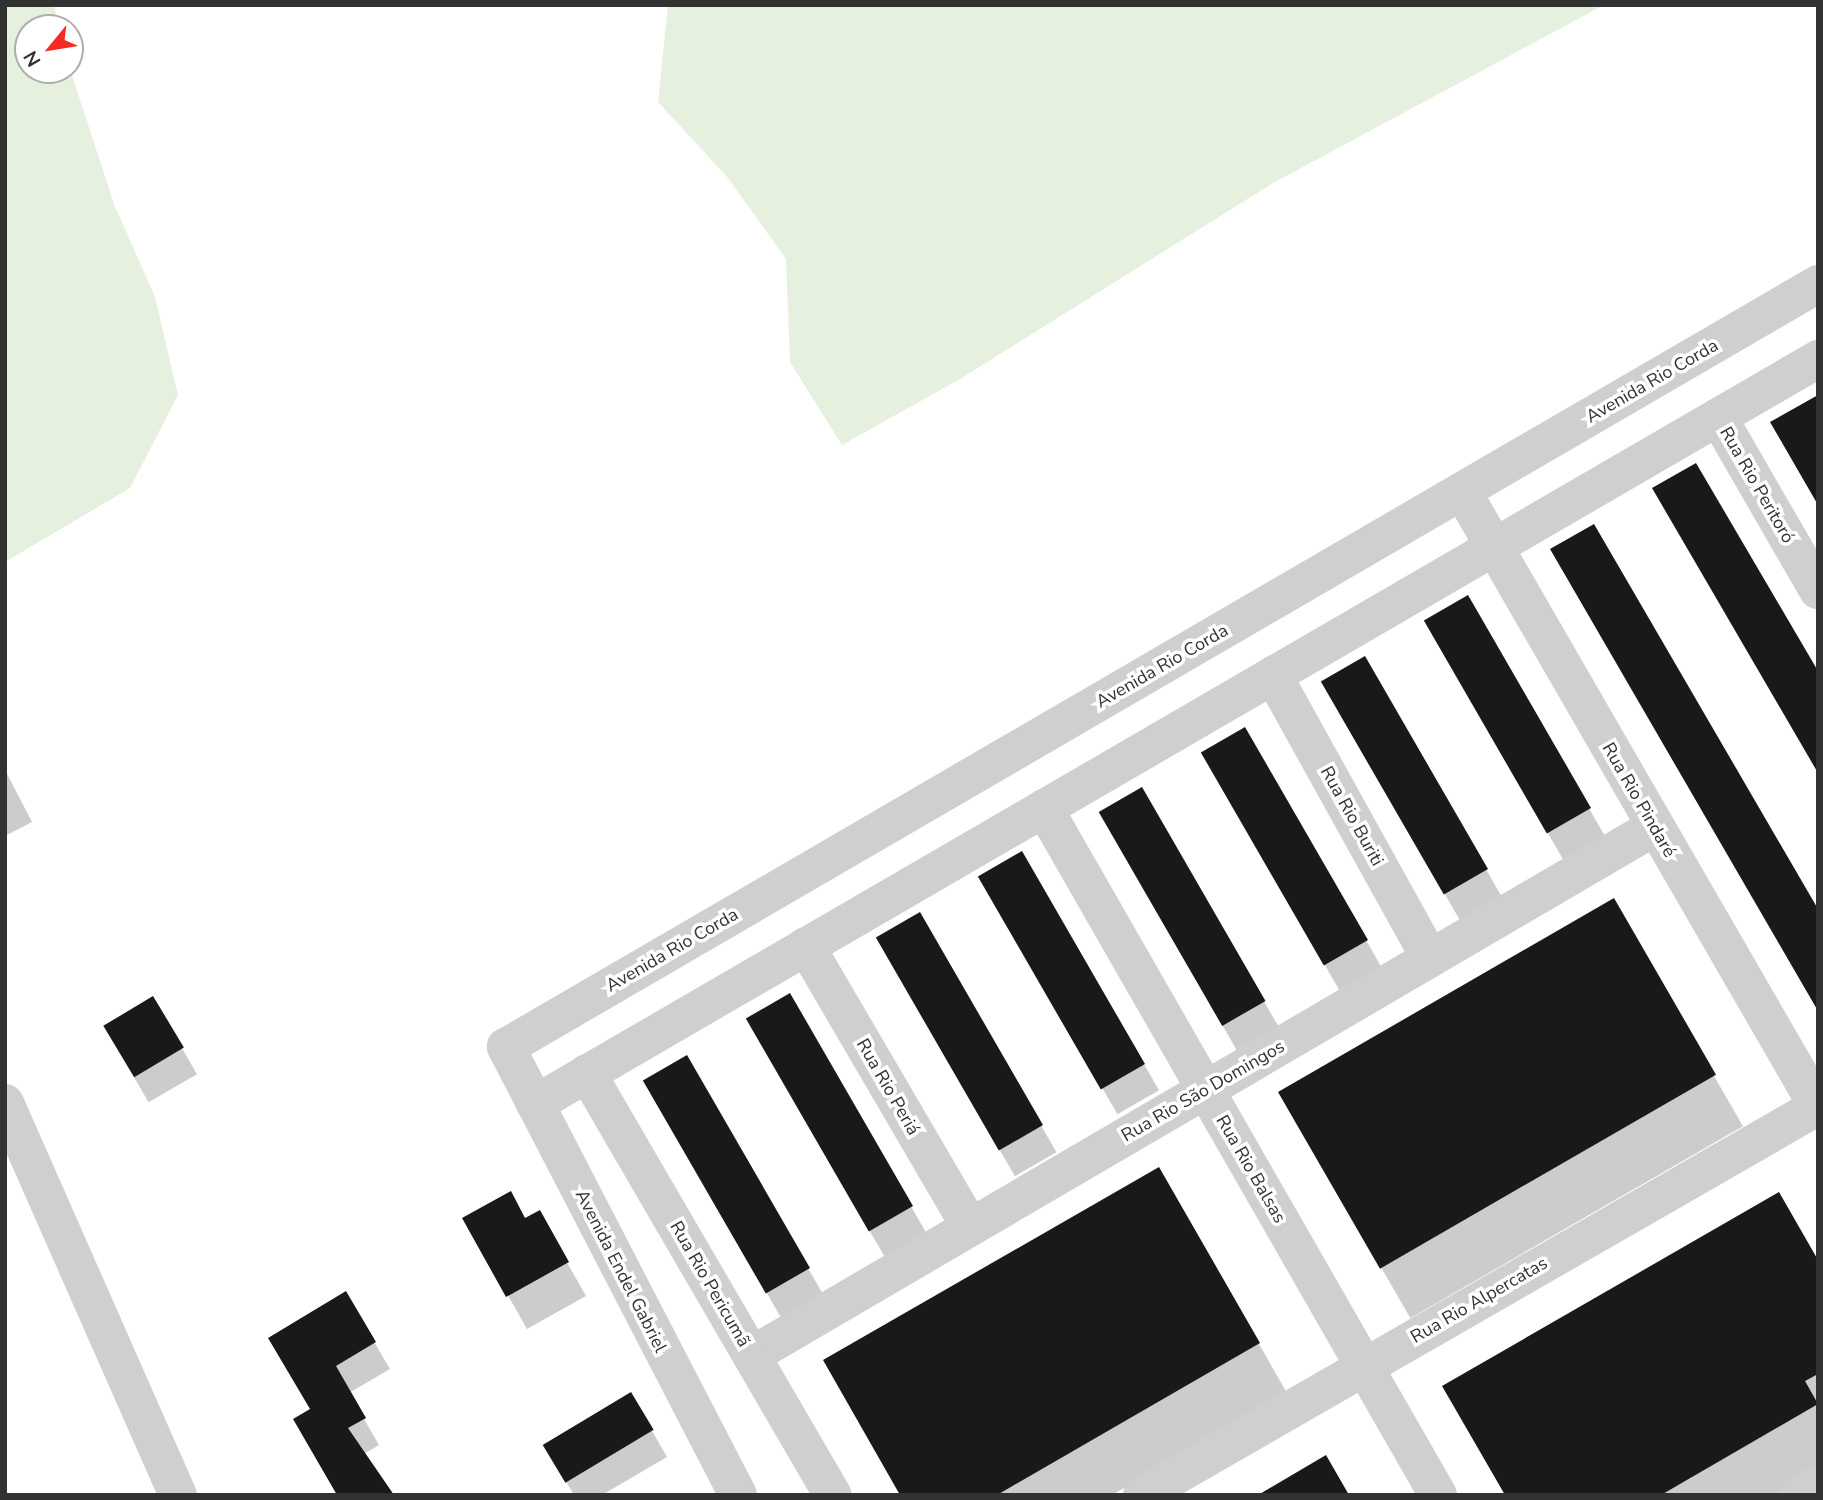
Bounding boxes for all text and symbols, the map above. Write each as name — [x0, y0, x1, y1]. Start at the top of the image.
north arrow — [14, 14, 84, 84]
text: N — [18, 46, 47, 71]
street label: Avenida Rio Corda — [1582, 334, 1722, 428]
street label: Rua Rio Peritoró — [1715, 423, 1799, 547]
street label: Avenida Rio Corda — [1092, 619, 1232, 713]
street label: Rua Rio Pindaré — [1597, 739, 1681, 861]
street label: Rua Rio Buriti — [1316, 762, 1388, 870]
street label: Avenida Rio Corda — [602, 903, 742, 997]
street label: Rua Rio Periá — [852, 1035, 924, 1139]
street label: Rua Rio São Domingos — [1118, 1035, 1288, 1147]
street label: Rua Rio Balsas — [1211, 1111, 1291, 1227]
street label: Avenida Endel Gabriel — [571, 1186, 671, 1356]
street label: Rua Rio Pericumã — [665, 1217, 755, 1351]
street label: Rua Rio Alpercatas — [1407, 1252, 1551, 1348]

